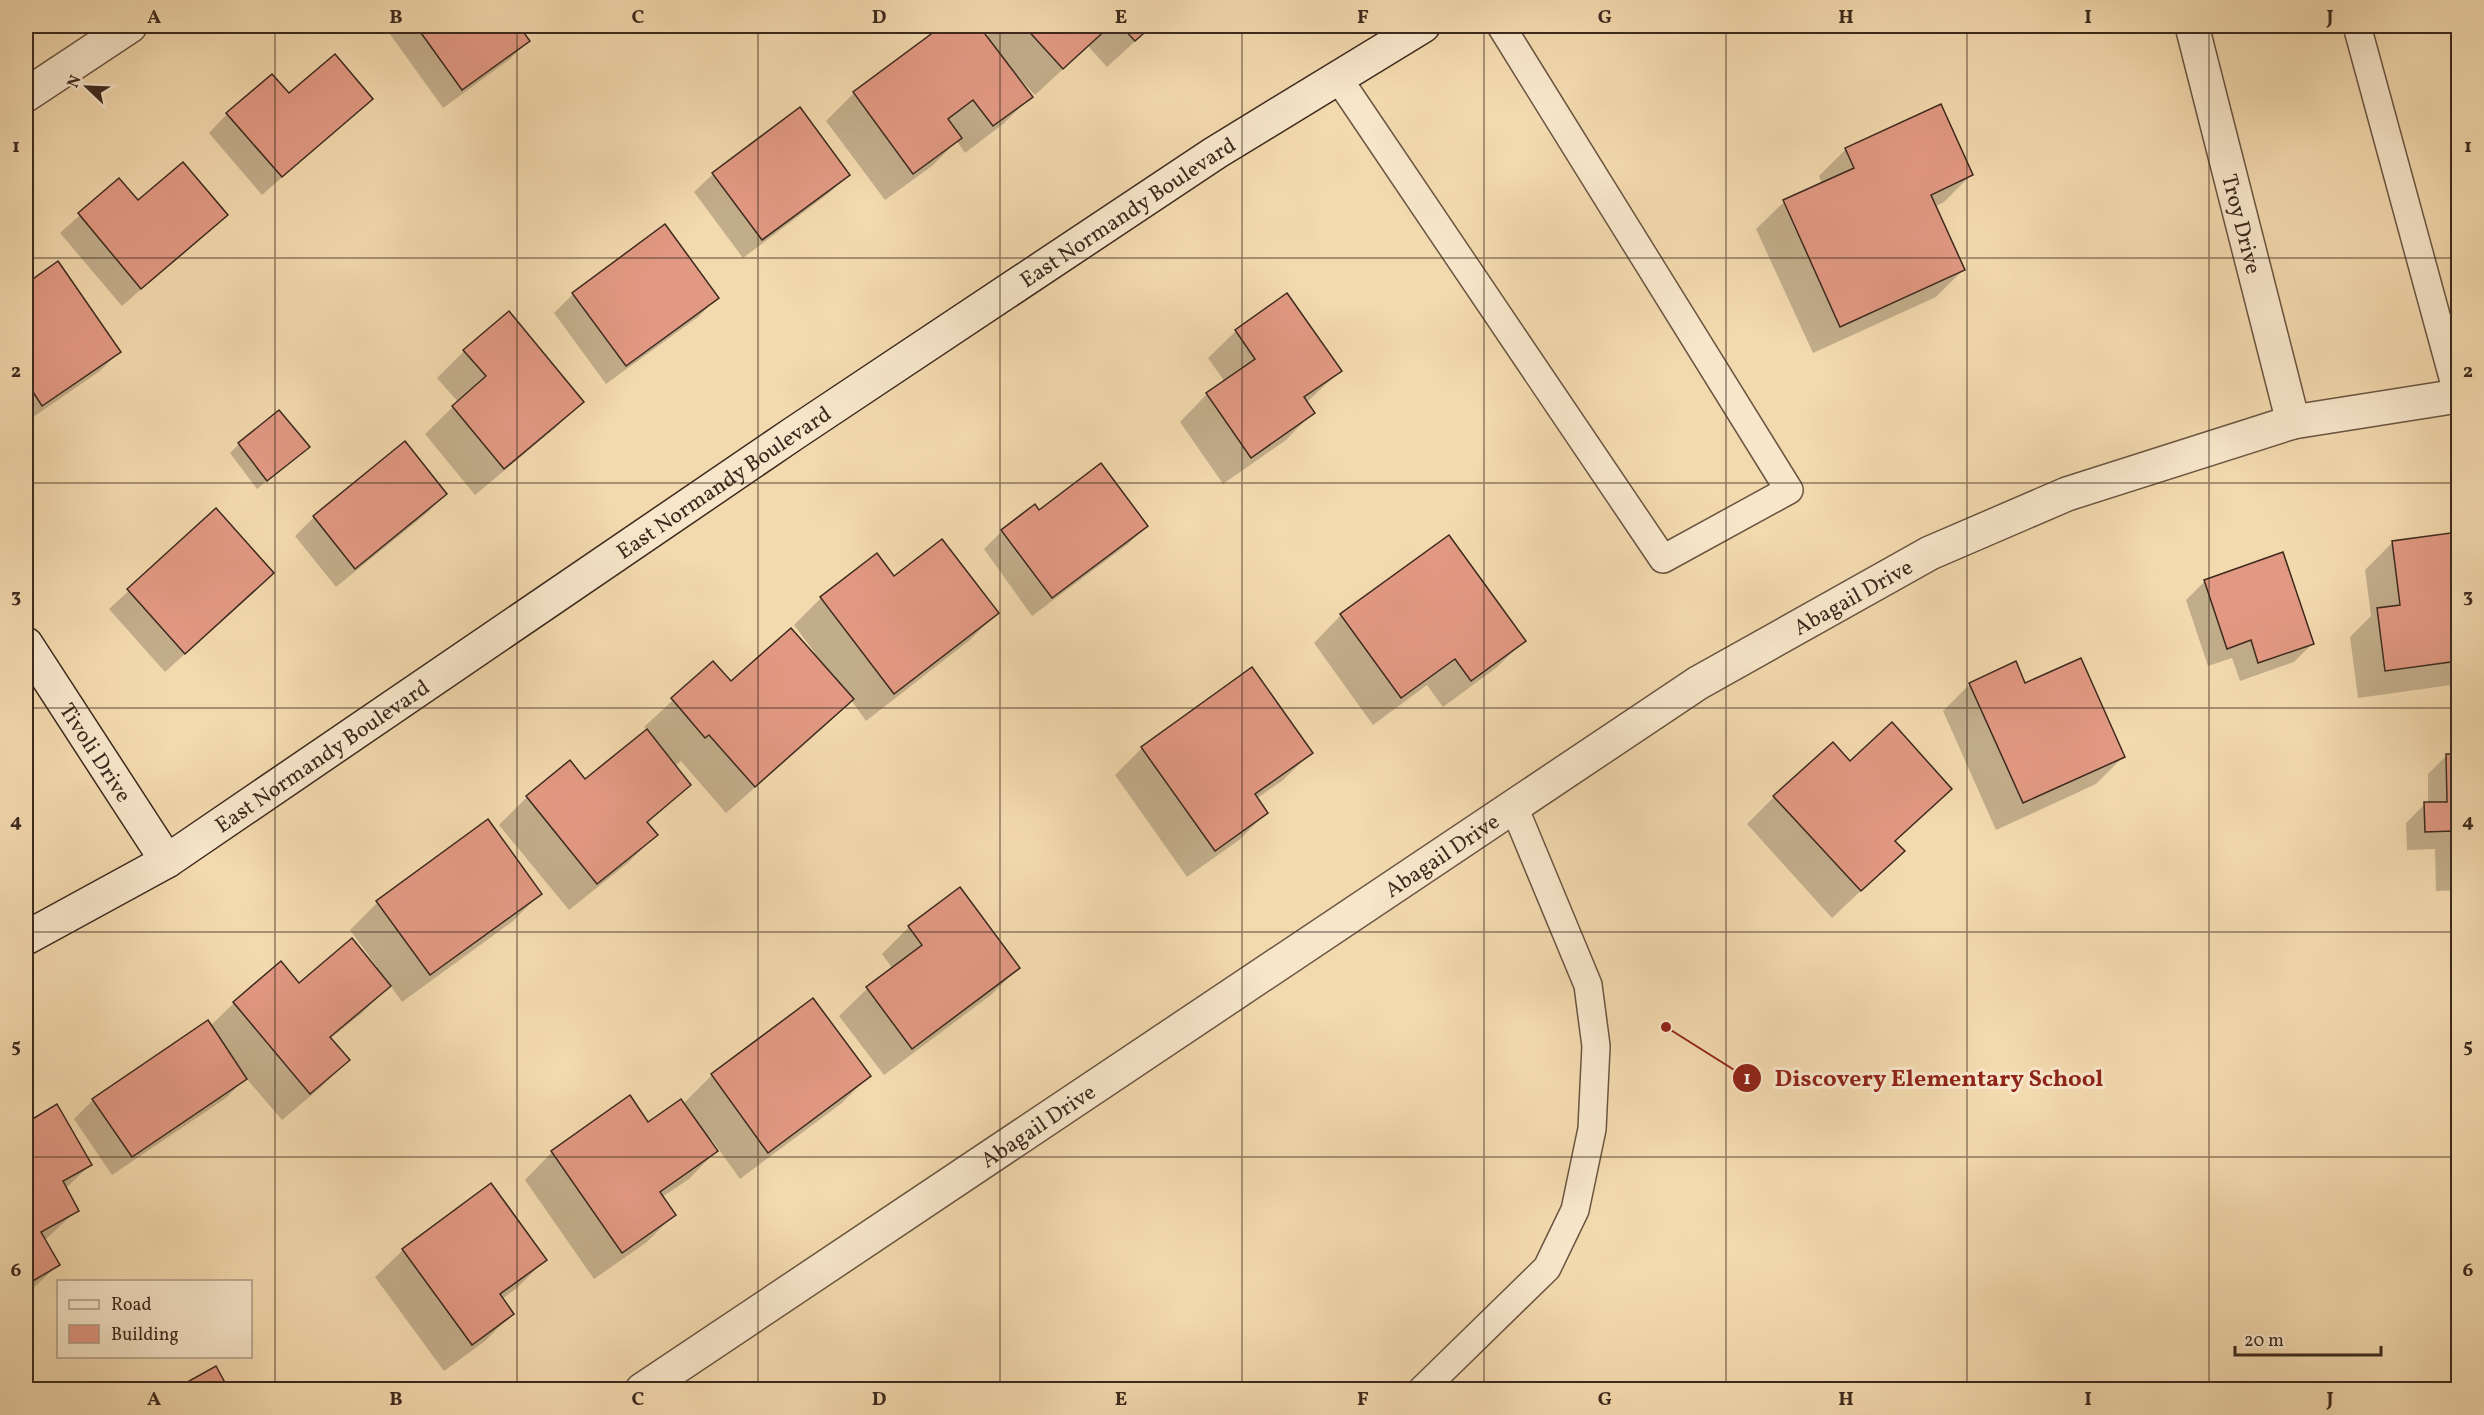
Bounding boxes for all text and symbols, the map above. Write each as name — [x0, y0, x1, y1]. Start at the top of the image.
text: A — [147, 4, 161, 32]
text: B — [389, 4, 403, 32]
text: C — [632, 4, 645, 32]
text: D — [872, 4, 886, 32]
text: E — [1115, 4, 1127, 32]
text: F — [1357, 4, 1369, 32]
text: G — [1598, 4, 1612, 32]
text: H — [1838, 4, 1854, 32]
text: I — [2084, 4, 2092, 32]
text: J — [2325, 4, 2334, 32]
north arrow — [57, 57, 117, 117]
text: N — [63, 72, 88, 92]
street label: East Normandy Boulevard — [1015, 131, 1243, 297]
text: 1 — [12, 133, 20, 161]
text: 1 — [2464, 133, 2472, 161]
street label: Troy Drive — [2212, 171, 2268, 278]
text: 2 — [11, 358, 21, 386]
text: 2 — [2463, 358, 2473, 386]
street label: East Normandy Boulevard — [611, 400, 838, 568]
street label: Abagail Drive — [1789, 553, 1919, 644]
text: 3 — [11, 583, 21, 611]
text: 3 — [2463, 583, 2473, 611]
street label: East Normandy Boulevard — [210, 673, 437, 842]
street label: Tivoli Drive — [51, 698, 138, 809]
street label: Abagail Drive — [1379, 807, 1506, 907]
text: 4 — [10, 808, 22, 836]
text: 4 — [2462, 808, 2474, 836]
text: 5 — [11, 1033, 21, 1061]
text: 5 — [2463, 1033, 2473, 1061]
callout: Discovery Elementary School — [1732, 1057, 2116, 1099]
text: Discovery Elementary School — [1775, 1063, 2104, 1097]
text: 1 — [1743, 1067, 1751, 1092]
street label: Abagail Drive — [975, 1078, 1102, 1177]
text: 6 — [11, 1257, 22, 1285]
text: 6 — [2463, 1257, 2474, 1285]
legend — [57, 1280, 252, 1358]
text: Road — [111, 1293, 152, 1318]
scale bar — [2235, 1319, 2380, 1357]
text: Building — [111, 1323, 179, 1348]
text: 20 m — [2244, 1329, 2284, 1354]
text: A — [147, 1386, 161, 1414]
text: B — [389, 1386, 403, 1414]
text: C — [632, 1386, 645, 1414]
text: D — [872, 1386, 886, 1414]
text: E — [1115, 1386, 1127, 1414]
text: F — [1357, 1386, 1369, 1414]
text: G — [1598, 1386, 1612, 1414]
text: H — [1838, 1386, 1854, 1414]
text: I — [2084, 1386, 2092, 1414]
text: J — [2325, 1386, 2334, 1414]

